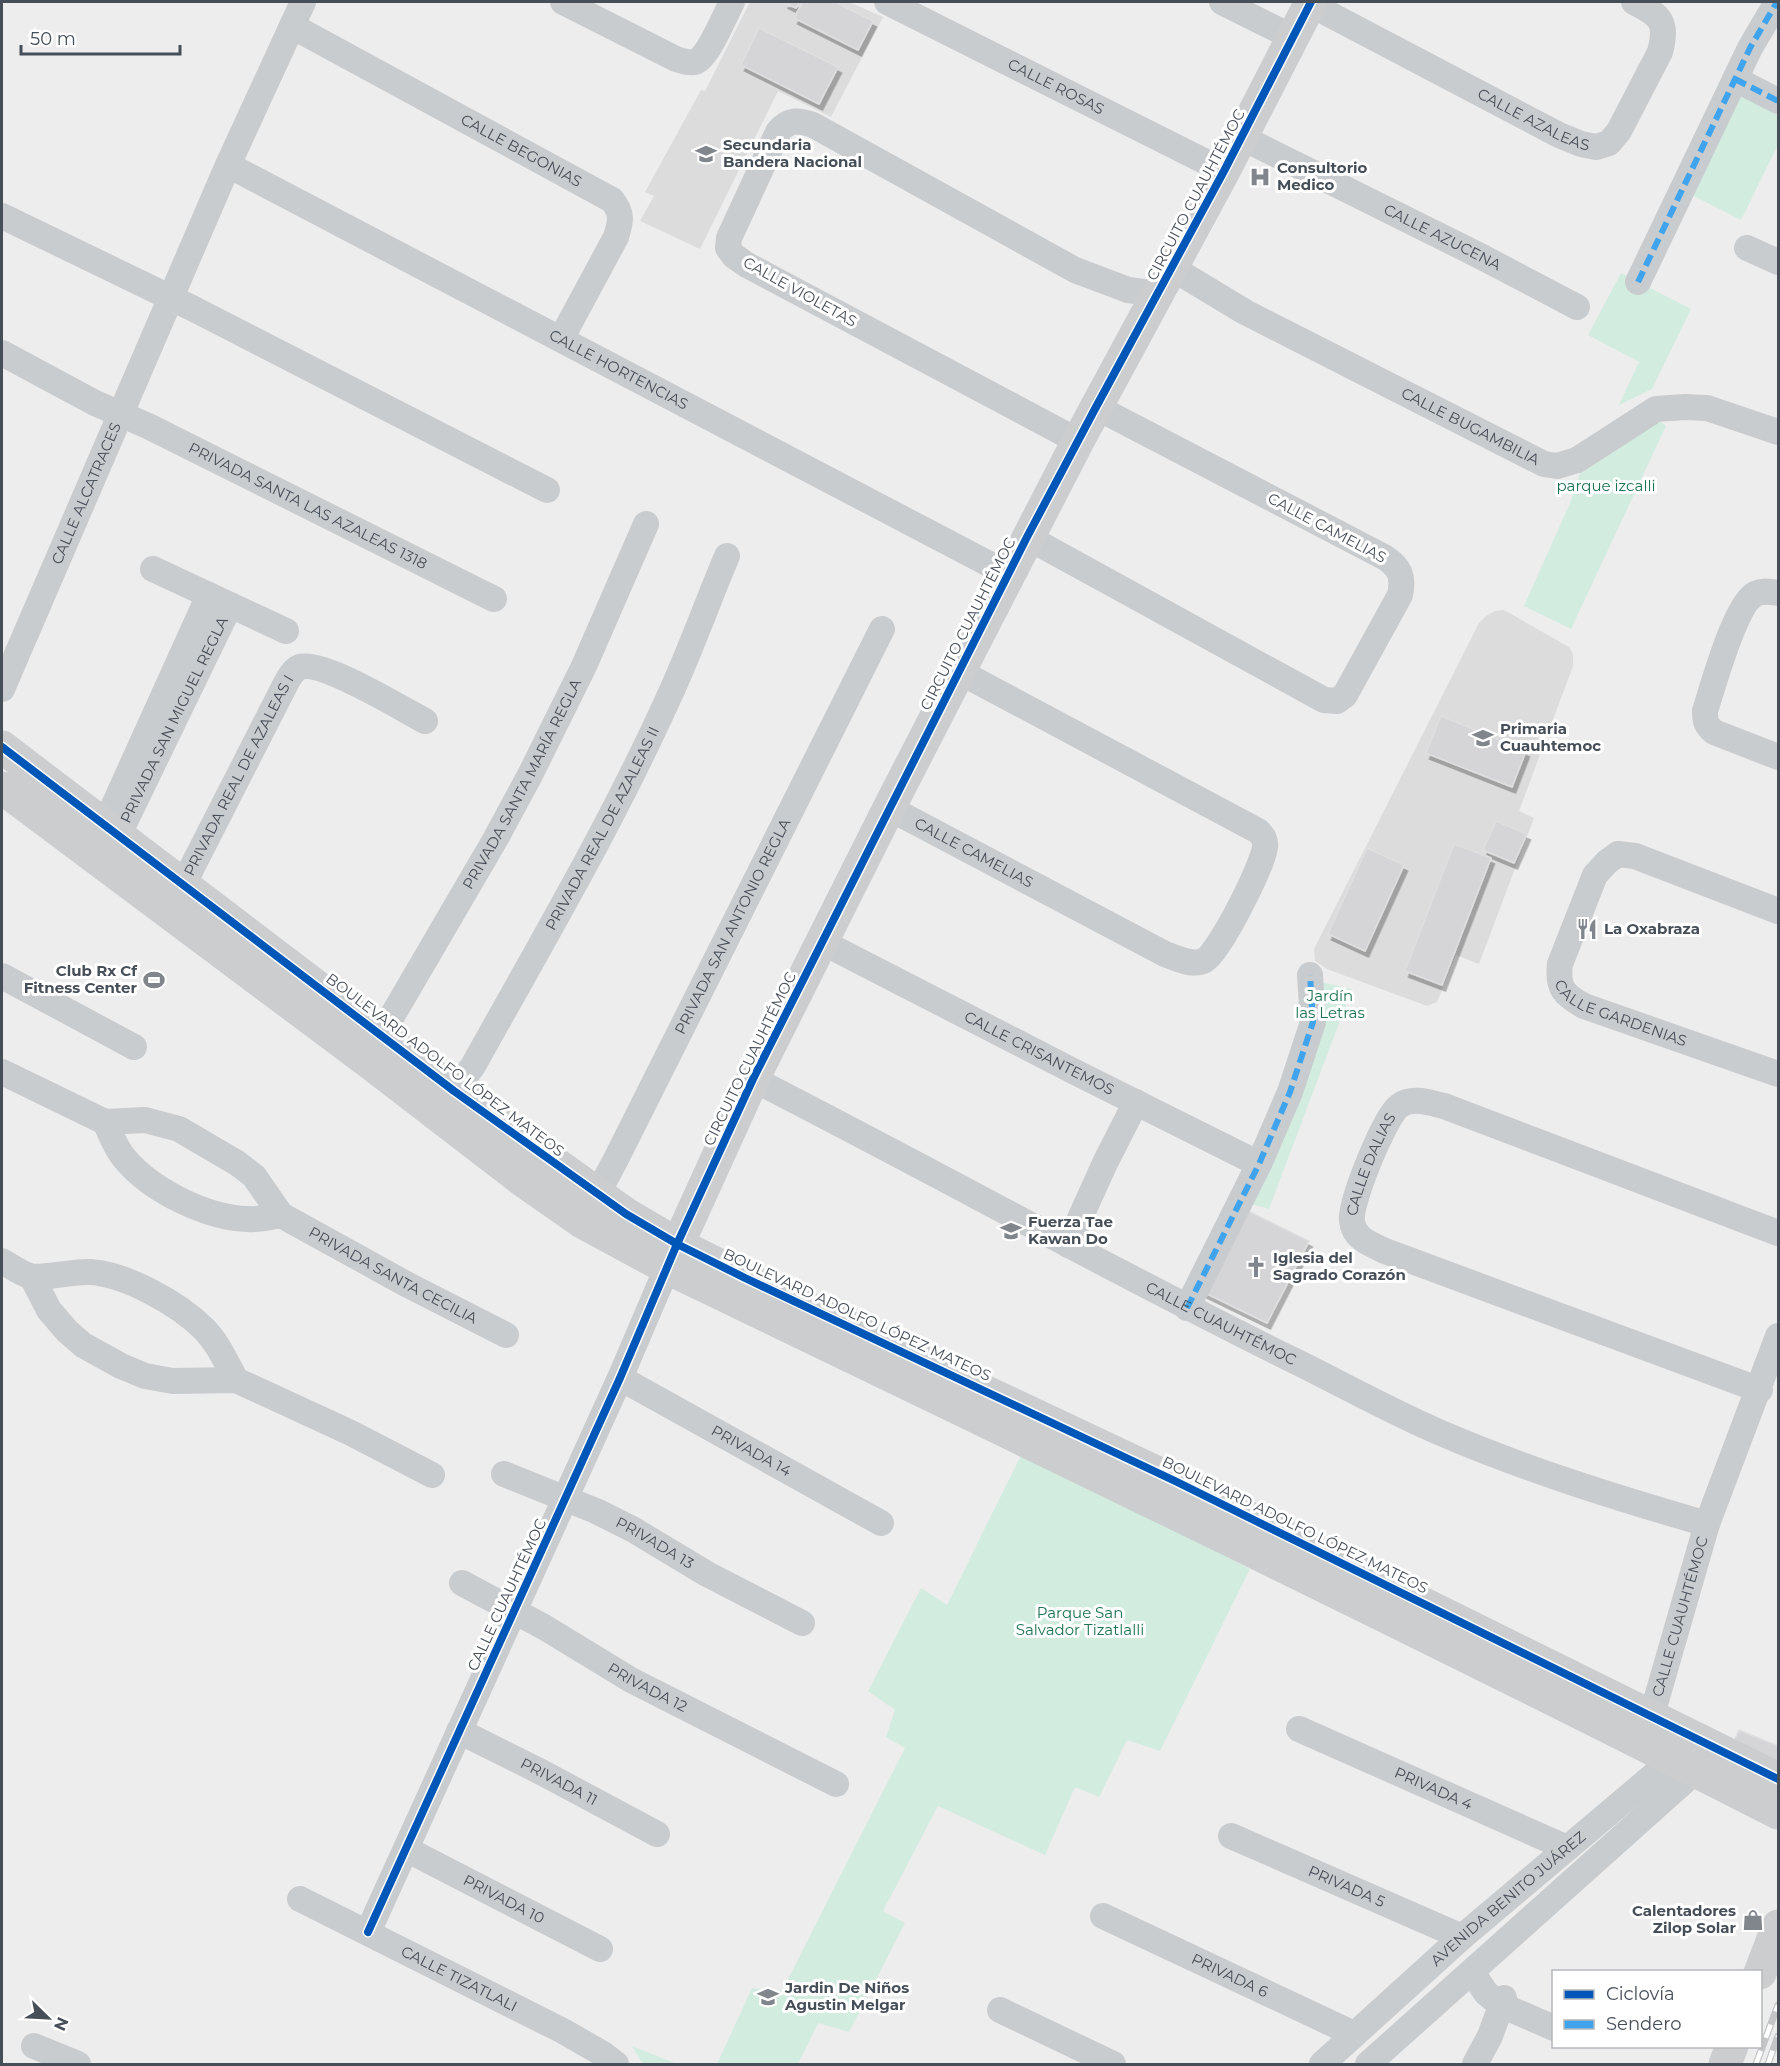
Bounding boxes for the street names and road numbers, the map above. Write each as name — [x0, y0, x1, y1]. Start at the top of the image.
street label: CALLE ROSAS — [1005, 54, 1108, 118]
street label: CALLE AZALEAS — [1474, 84, 1591, 154]
street label: CIRCUITO CUAUHTÉMOC — [1142, 106, 1249, 284]
street label: CALLE BEGONIAS — [458, 110, 585, 191]
street label: CALLE AZUCENA — [1381, 200, 1505, 275]
street label: CALLE VIOLETAS — [740, 252, 860, 331]
street label: CALLE HORTENCIAS — [546, 325, 692, 414]
street label: CALLE BUGAMBILIA — [1398, 383, 1543, 469]
street label: CALLE ALCATRACES — [47, 419, 125, 567]
street label: PRIVADA SANTA LAS AZALEAS 1318 — [186, 438, 430, 573]
street label: CALLE CAMELIAS — [1265, 488, 1390, 567]
street label: CIRCUITO CUAUHTÉMOC — [916, 534, 1020, 713]
street label: PRIVADA SAN MIGUEL REGLA — [116, 613, 232, 826]
street label: PRIVADA REAL DE AZALEAS I — [179, 671, 298, 879]
street label: PRIVADA SANTA MARÍA REGLA — [458, 675, 585, 893]
street label: PRIVADA REAL DE AZALEAS II — [541, 723, 663, 933]
street label: CALLE CAMELIAS — [911, 813, 1037, 892]
street label: PRIVADA SAN ANTONIO REGLA — [670, 815, 795, 1037]
street label: CIRCUITO CUAUHTÉMOC — [699, 968, 800, 1149]
street label: BOULEVARD ADOLFO LÓPEZ MATEOS — [322, 969, 568, 1160]
street label: CALLE GARDENIAS — [1551, 977, 1690, 1050]
street label: CALLE CRISANTEMOS — [961, 1007, 1117, 1099]
street label: CALLE DALIAS — [1342, 1109, 1400, 1217]
street label: PRIVADA SANTA CECILIA — [306, 1222, 481, 1328]
street label: BOULEVARD ADOLFO LÓPEZ MATEOS — [720, 1244, 994, 1385]
street label: CALLE CUAUHTÉMOC — [1143, 1277, 1300, 1369]
street label: PRIVADA 14 — [708, 1421, 795, 1480]
street label: BOULEVARD ADOLFO LÓPEZ MATEOS — [1159, 1452, 1431, 1597]
street label: PRIVADA 13 — [613, 1512, 697, 1573]
street label: CALLE CUAUHTÉMOC — [463, 1515, 550, 1674]
street label: CALLE CUAUHTÉMOC — [1648, 1534, 1712, 1699]
street label: PRIVADA 12 — [604, 1658, 691, 1716]
street label: PRIVADA 11 — [517, 1753, 601, 1809]
street label: PRIVADA 4 — [1392, 1763, 1476, 1814]
street label: AVENIDA BENITO JUÁREZ — [1426, 1827, 1589, 1970]
street label: PRIVADA 5 — [1305, 1861, 1388, 1911]
street label: PRIVADA 10 — [460, 1870, 548, 1928]
street label: CALLE TIZATLALI — [398, 1941, 521, 2016]
street label: PRIVADA 6 — [1188, 1949, 1271, 2001]

